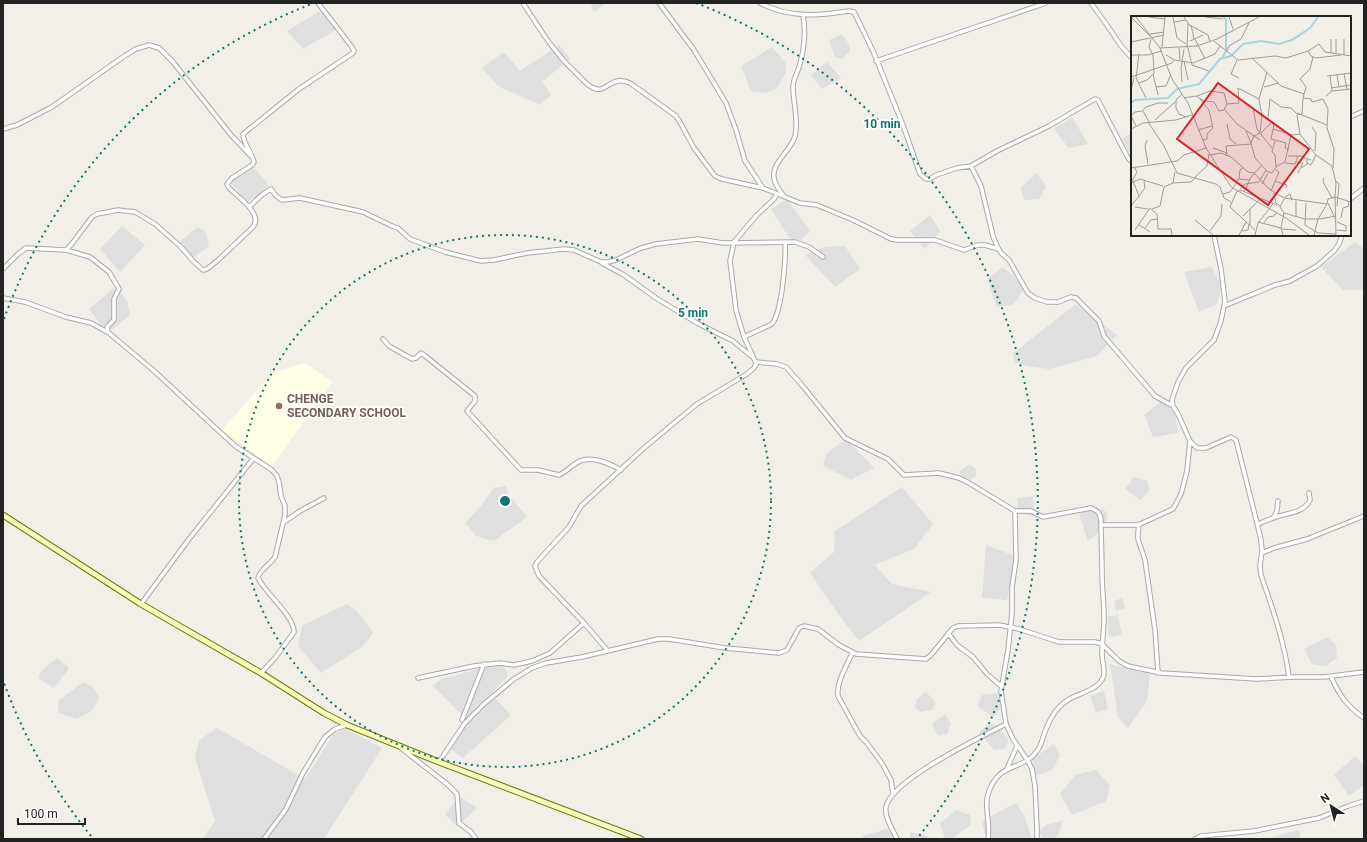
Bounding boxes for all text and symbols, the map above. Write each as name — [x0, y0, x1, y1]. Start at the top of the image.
inset map — [1131, 16, 1351, 236]
text: 10 min — [863, 117, 901, 131]
text: 5 min — [678, 306, 708, 320]
place label: CHENGE SECONDARY SCHOOL — [287, 392, 407, 420]
marker: CHENGE SECONDARY SCHOOL — [274, 401, 284, 411]
centre of rings — [498, 494, 512, 508]
north arrow — [1311, 786, 1351, 826]
text: N — [1318, 791, 1333, 806]
scale bar — [18, 800, 85, 826]
text: 100 m — [24, 807, 58, 821]

